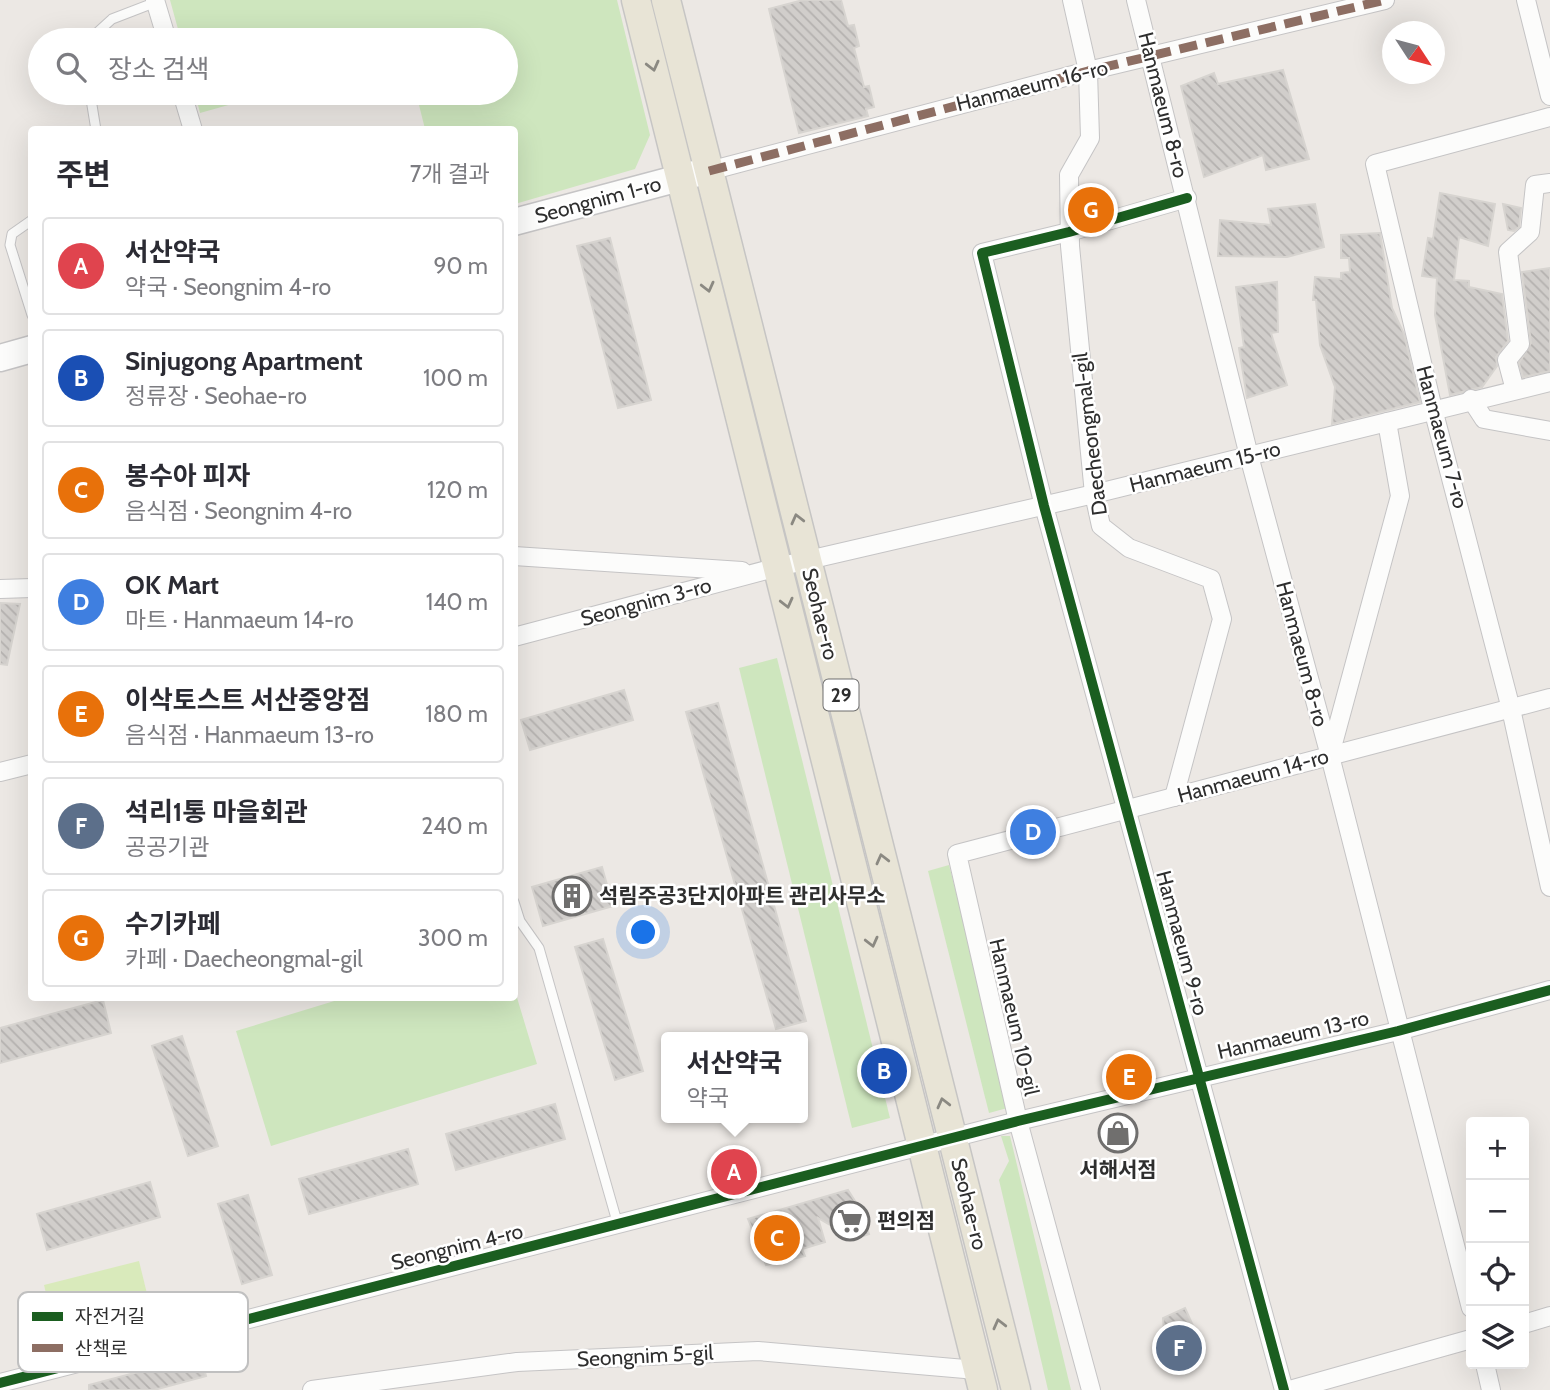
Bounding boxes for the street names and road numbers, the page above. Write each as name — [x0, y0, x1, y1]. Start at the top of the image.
street label: Hanmaeum 8-ro — [1133, 29, 1194, 180]
street label: Hanmaeum 16-ro — [953, 55, 1110, 116]
street label: Seongnim 1-ro — [532, 171, 664, 228]
street label: Daecheongmal-gil — [1067, 351, 1112, 517]
street label: Hanmaeum 7-ro — [1411, 363, 1474, 511]
street label: Hanmaeum 15-ro — [1127, 436, 1283, 497]
street label: Seohae-ro — [797, 565, 844, 662]
street label: Seongnim 3-ro — [578, 572, 714, 631]
street label: Hanmaeum 8-ro — [1271, 578, 1334, 729]
road number: 29 — [824, 680, 858, 710]
street label: Hanmaeum 14-ro — [1174, 743, 1331, 808]
street label: Hanmaeum 9-ro — [1151, 868, 1214, 1018]
street label: Hanmaeum 10-gil — [984, 936, 1045, 1098]
street label: Hanmaeum 13-ro — [1215, 1005, 1371, 1064]
street label: Seohae-ro — [946, 1155, 993, 1252]
street label: Seongnim 4-ro — [388, 1218, 525, 1275]
street label: Seongnim 5-gil — [576, 1339, 714, 1372]

